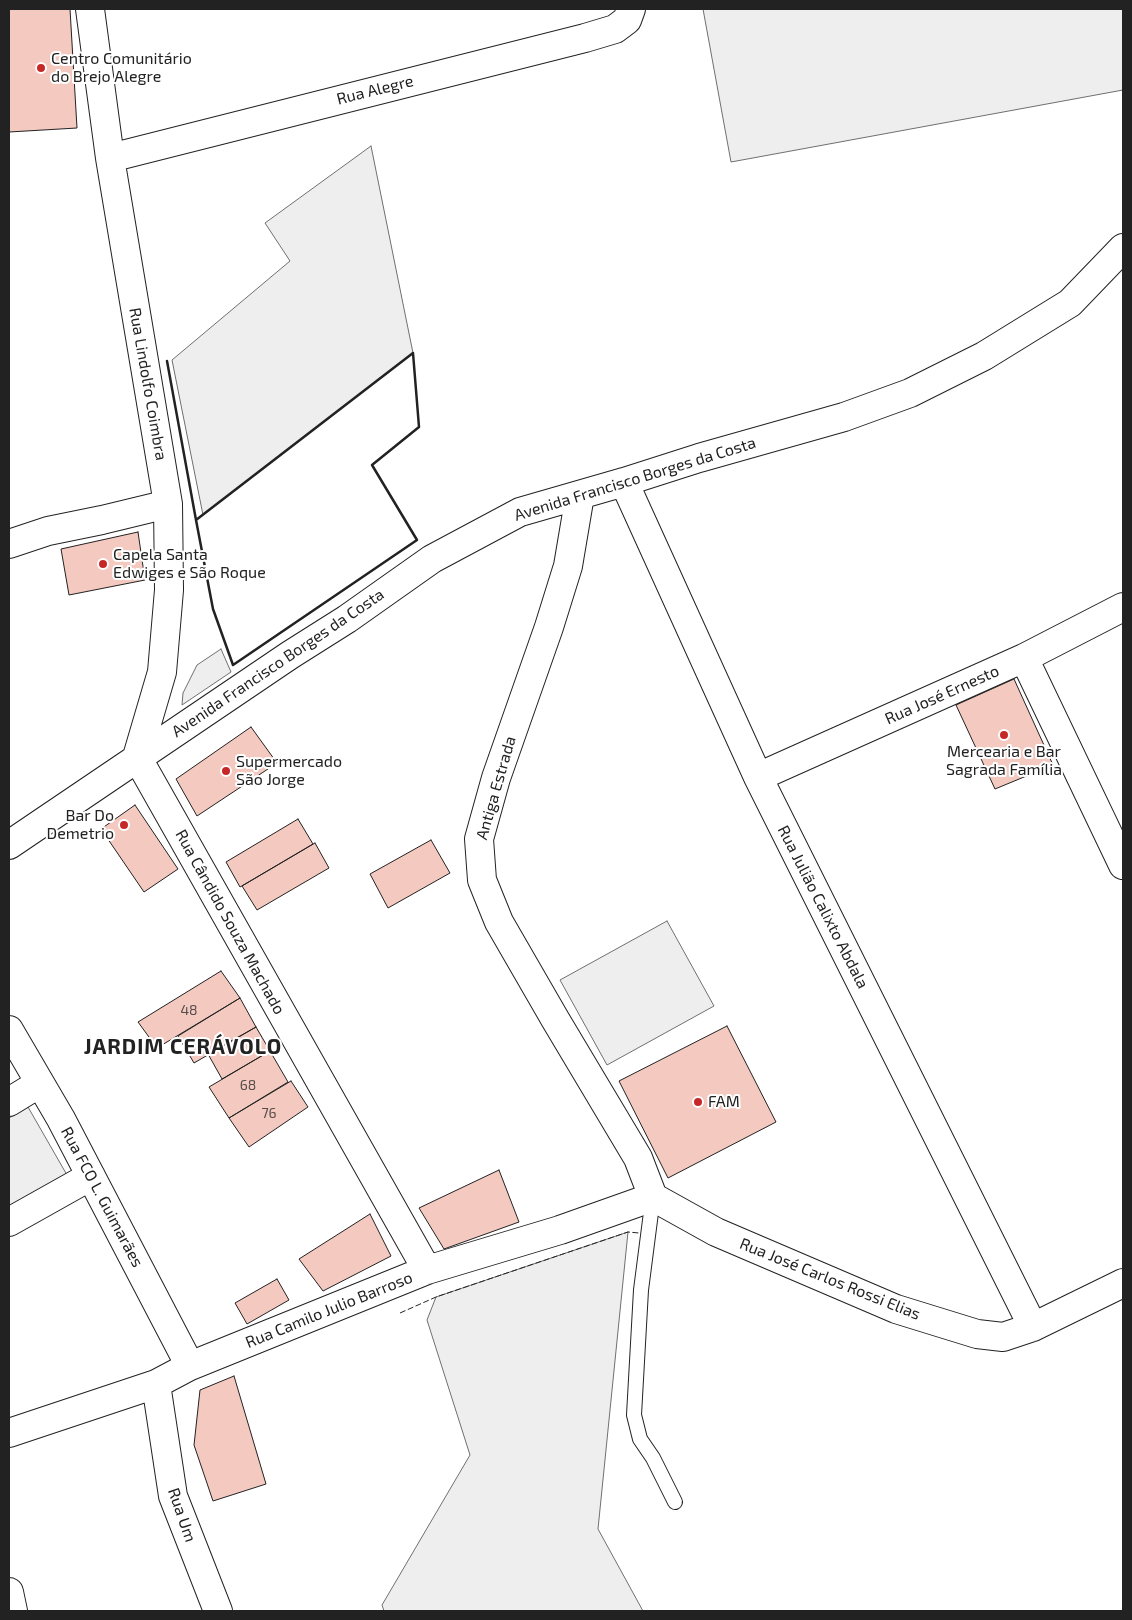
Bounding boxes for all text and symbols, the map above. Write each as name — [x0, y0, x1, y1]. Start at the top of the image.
place label: Centro Comunitário do Brejo Alegre — [51, 49, 192, 87]
marker: Centro Comunitário do Brejo Alegre — [35, 62, 47, 74]
street label: Rua Alegre — [335, 71, 415, 109]
street label: Rua Lindolfo Coimbra — [125, 306, 171, 462]
street label: Avenida Francisco Borges da Costa — [512, 433, 758, 525]
place label: Capela Santa Edwiges e São Roque — [113, 545, 266, 583]
marker: Capela Santa Edwiges e São Roque — [97, 558, 109, 570]
street label: Avenida Francisco Borges da Costa — [168, 585, 388, 741]
street label: Rua José Ernesto — [882, 661, 1002, 729]
marker: Mercearia e Bar Sagrada Família — [998, 729, 1010, 741]
street label: Antiga Estrada — [472, 734, 520, 842]
place label: Mercearia e Bar Sagrada Família — [946, 742, 1062, 780]
place label: Supermercado São Jorge — [236, 752, 342, 790]
marker: Supermercado São Jorge — [220, 765, 232, 777]
place label: Bar Do Demetrio — [47, 806, 114, 844]
marker: Bar Do Demetrio — [118, 819, 130, 831]
street label: Rua Julião Calixto Abdala — [773, 822, 873, 992]
street label: Rua Cândido Souza Machado — [171, 826, 289, 1018]
house number: 48 — [180, 1002, 198, 1018]
district label: JARDIM CERÁVOLO — [82, 1034, 284, 1060]
house number: 68 — [240, 1077, 256, 1093]
place label: FAM — [708, 1092, 740, 1112]
marker: FAM — [692, 1096, 704, 1108]
house number: 76 — [261, 1105, 277, 1121]
street label: Rua FCO L. Guimarães — [57, 1123, 147, 1271]
street label: Rua José Carlos Rossi Elias — [737, 1234, 923, 1324]
street label: Rua Camilo Julio Barroso — [243, 1268, 415, 1352]
street label: Rua Um — [164, 1485, 200, 1545]

